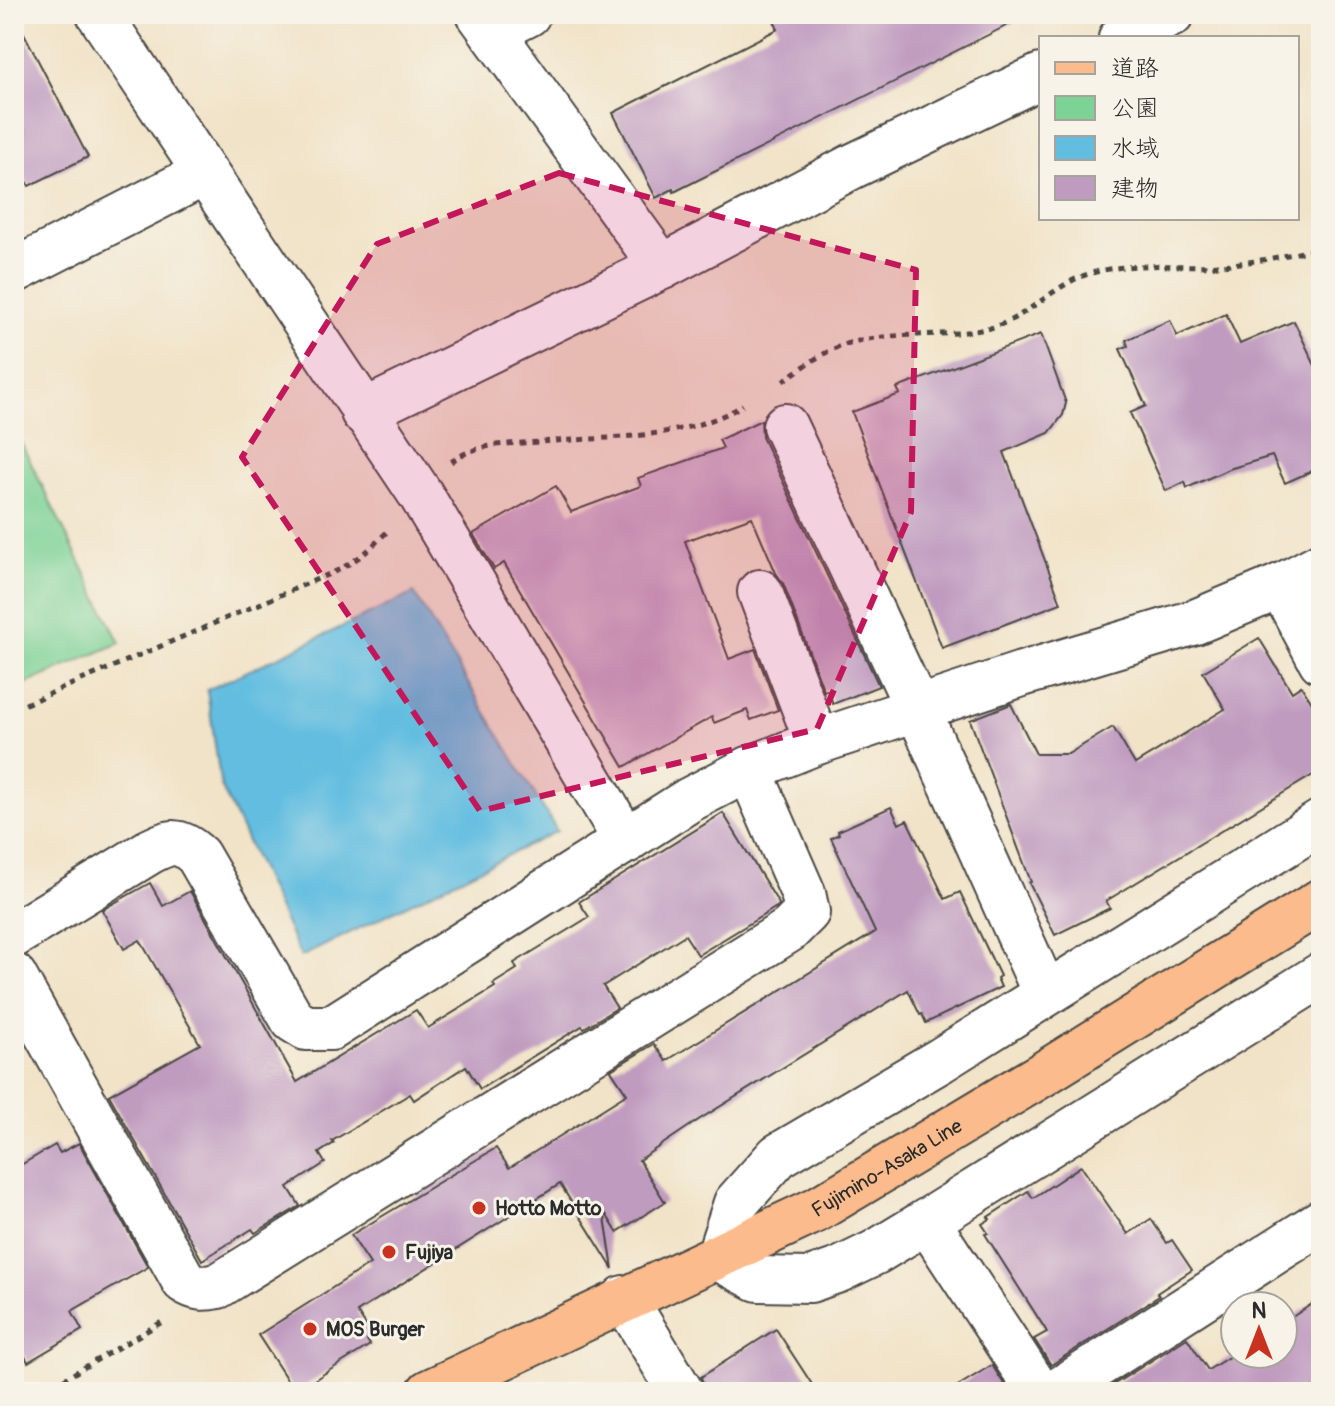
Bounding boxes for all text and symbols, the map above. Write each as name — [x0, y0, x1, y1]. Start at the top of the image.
legend — [1039, 36, 1299, 220]
text: 道路 — [1111, 54, 1159, 83]
text: 公園 — [1111, 94, 1159, 123]
text: 水域 — [1111, 134, 1159, 163]
text: 建物 — [1111, 174, 1159, 203]
street label: Fujimino-Asaka Line — [807, 1113, 967, 1222]
place label: Hotto Motto — [495, 1196, 602, 1221]
marker: Hotto Motto — [470, 1199, 488, 1217]
place label: Fujiya — [405, 1240, 453, 1265]
marker: Fujiya — [380, 1243, 398, 1261]
north arrow — [1219, 1290, 1299, 1370]
text: N — [1252, 1297, 1267, 1325]
place label: MOS Burger — [326, 1317, 426, 1342]
marker: MOS Burger — [301, 1320, 319, 1338]

